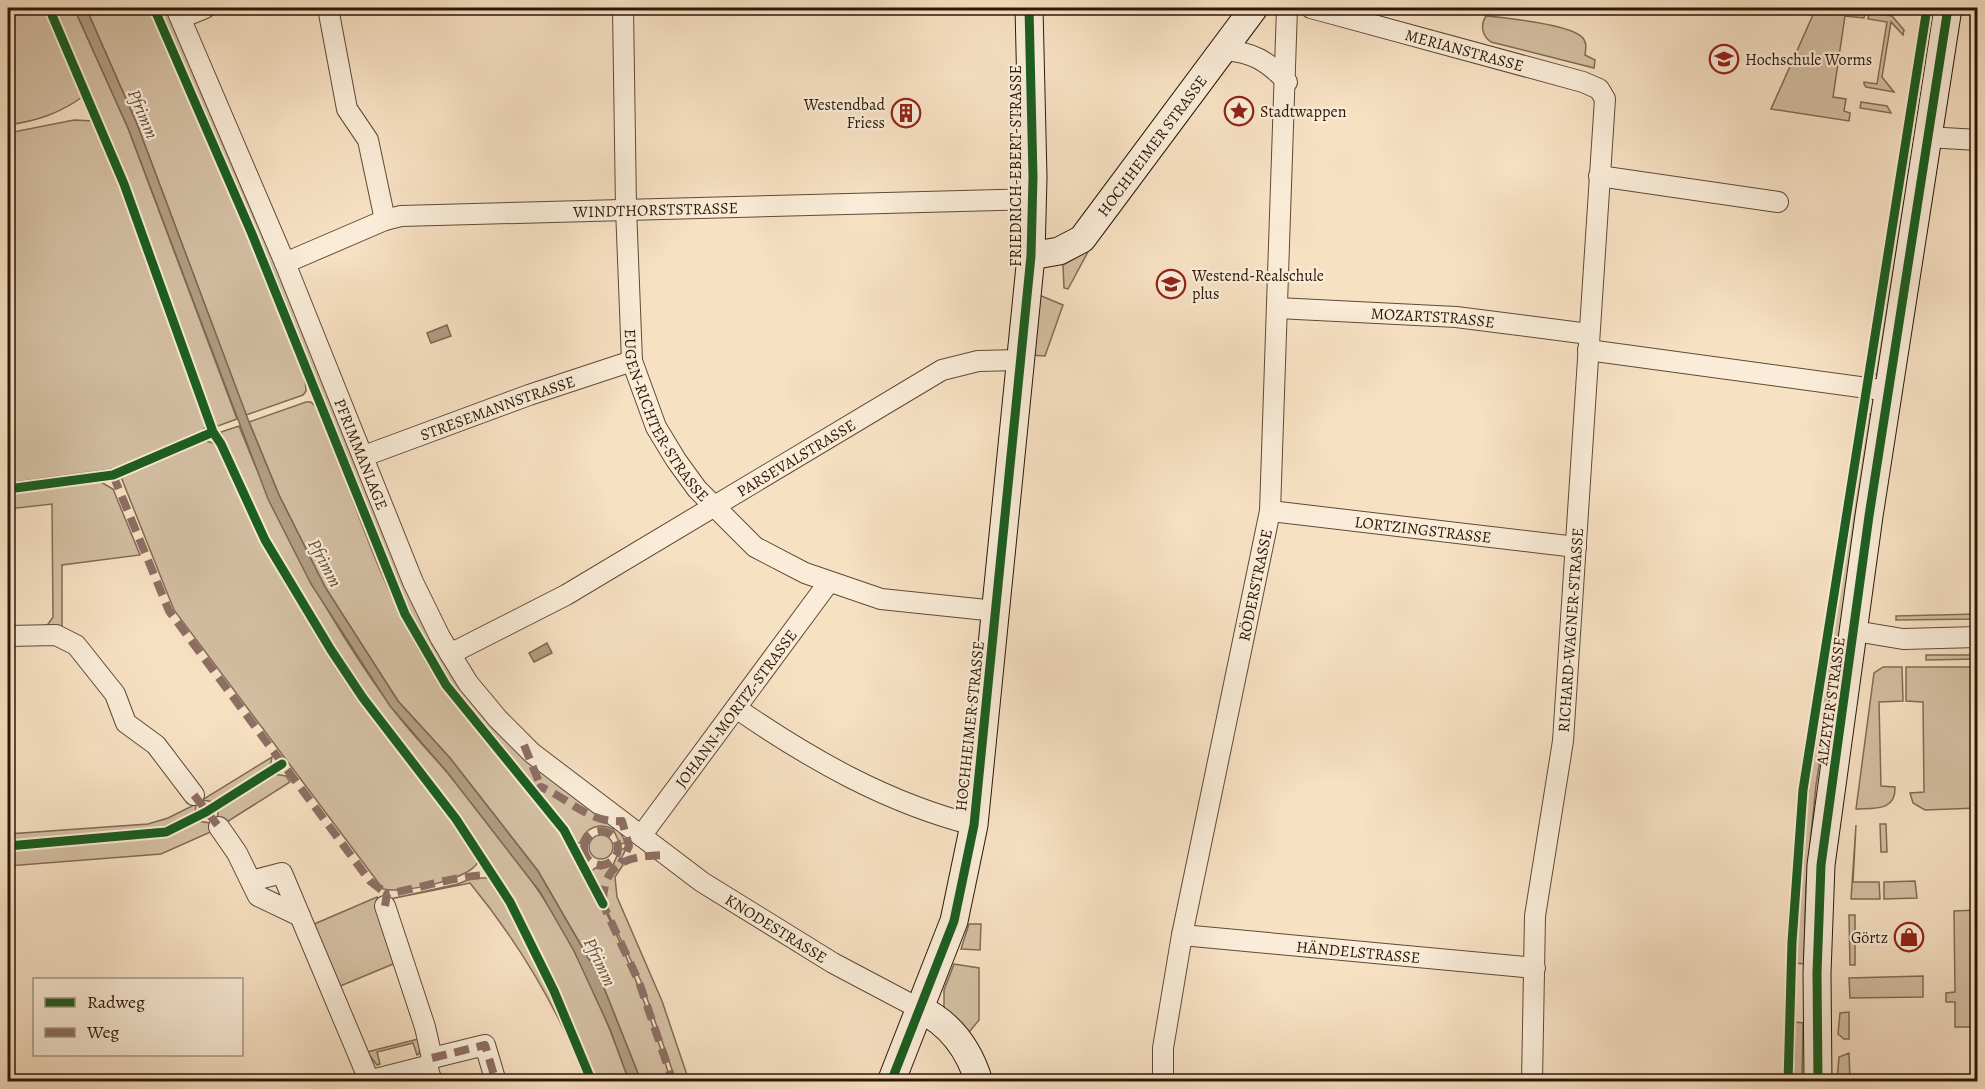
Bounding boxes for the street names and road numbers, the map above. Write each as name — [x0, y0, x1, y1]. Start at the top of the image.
street label: MERIANSTRASSE — [1402, 24, 1526, 77]
street label: FRIEDRICH-EBERT-STRASSE — [1005, 65, 1027, 267]
street label: HOCHHEIMER STRASSE — [1092, 71, 1212, 221]
street label: WINDTHORSTSTRASSE — [572, 197, 738, 223]
street label: MOZARTSTRASSE — [1370, 303, 1496, 334]
street label: EUGEN-RICHTER-STRASSE — [619, 328, 714, 507]
street label: STRESEMANNSTRASSE — [417, 371, 578, 446]
street label: PFRIMMANLAGE — [328, 395, 393, 513]
street label: PARSEVALSTRASSE — [733, 414, 860, 502]
street label: LORTZINGSTRASSE — [1353, 511, 1492, 549]
street label: RÖDERSTRASSE — [1233, 527, 1278, 643]
street label: RICHARD-WAGNER-STRASSE — [1553, 527, 1589, 733]
street label: JOHANN-MORITZ-STRASSE — [670, 625, 802, 793]
street label: ALZEYER STRASSE — [1811, 636, 1851, 768]
street label: HOCHHEIMER STRASSE — [950, 640, 990, 812]
street label: KNODESTRASSE — [721, 889, 831, 969]
street label: HÄNDELSTRASSE — [1295, 936, 1421, 969]

